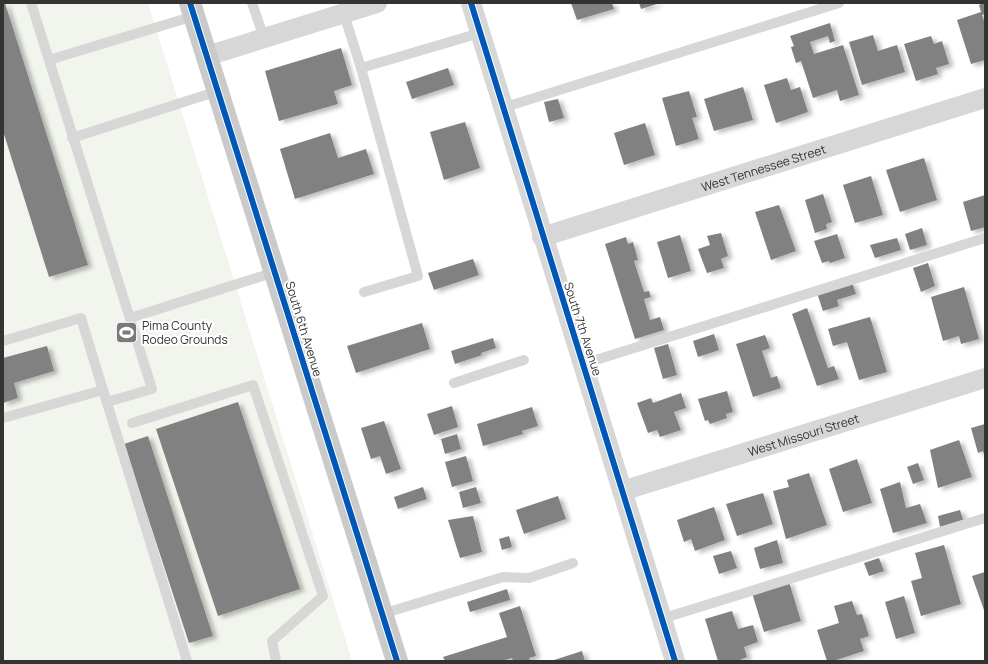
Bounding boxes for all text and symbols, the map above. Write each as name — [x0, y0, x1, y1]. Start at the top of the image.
street label: West Tennessee Street — [699, 140, 828, 195]
street label: South 6th Avenue — [281, 279, 327, 379]
street label: South 7th Avenue — [560, 280, 606, 378]
place label: Pima County Rodeo Grounds — [142, 317, 228, 348]
sports icon: Pima County Rodeo Grounds — [113, 319, 139, 345]
street label: West Missouri Street — [746, 409, 861, 460]

